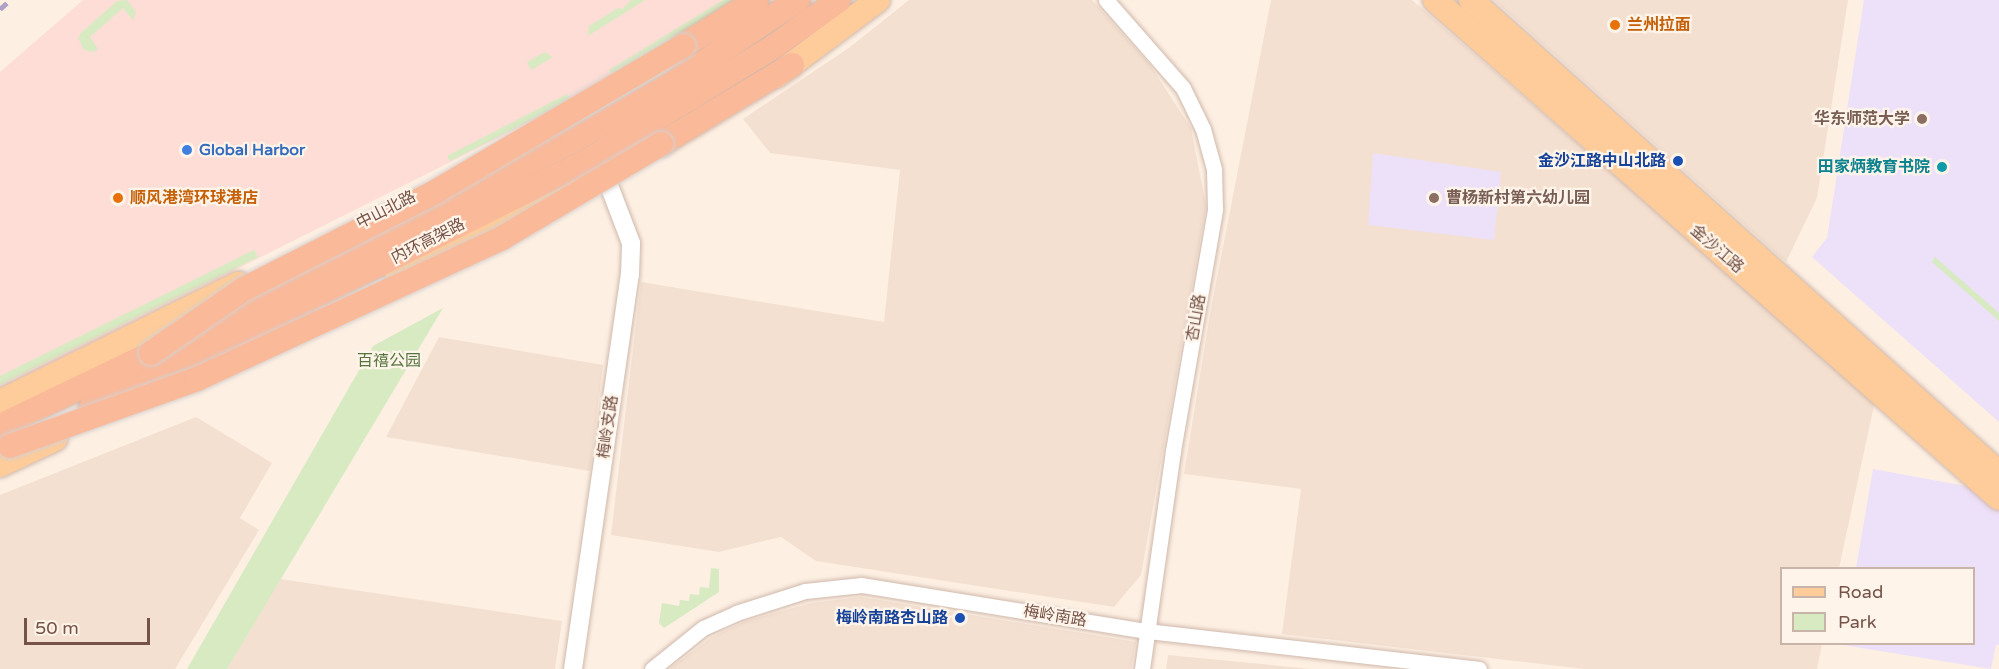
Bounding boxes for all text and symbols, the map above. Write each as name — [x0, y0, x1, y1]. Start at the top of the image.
place label: 兰州拉面 — [1627, 15, 1691, 35]
marker: 兰州拉面 — [1608, 18, 1622, 32]
place label: 华东师范大学 — [1814, 109, 1910, 129]
marker: 华东师范大学 — [1915, 112, 1929, 126]
place label: Global Harbor — [199, 140, 305, 160]
marker: Global Harbor — [180, 143, 194, 157]
place label: 金沙江路中山北路 — [1538, 151, 1666, 171]
marker: 金沙江路中山北路 — [1671, 154, 1685, 168]
place label: 田家炳教育书院 — [1818, 157, 1930, 177]
marker: 田家炳教育书院 — [1935, 160, 1949, 174]
street label: 中山北路 — [353, 187, 419, 233]
place label: 顺风港湾环球港店 — [130, 188, 258, 208]
place label: 曹杨新村第六幼儿园 — [1446, 188, 1590, 208]
marker: 顺风港湾环球港店 — [111, 191, 125, 205]
marker: 曹杨新村第六幼儿园 — [1427, 191, 1441, 205]
street label: 内环高架路 — [388, 214, 468, 268]
street label: 金沙江路 — [1687, 221, 1747, 277]
street label: 杏山路 — [1182, 293, 1210, 343]
park label: 百禧公园 — [357, 351, 421, 371]
street label: 梅岭支路 — [594, 394, 622, 460]
legend — [1780, 567, 1975, 645]
text: Road — [1838, 581, 1883, 603]
street label: 梅岭南路 — [1022, 602, 1088, 630]
scale bar — [27, 606, 153, 644]
place label: 梅岭南路杏山路 — [836, 608, 948, 628]
marker: 梅岭南路杏山路 — [953, 611, 967, 625]
text: Park — [1838, 611, 1876, 633]
text: 50 m — [35, 617, 79, 639]

